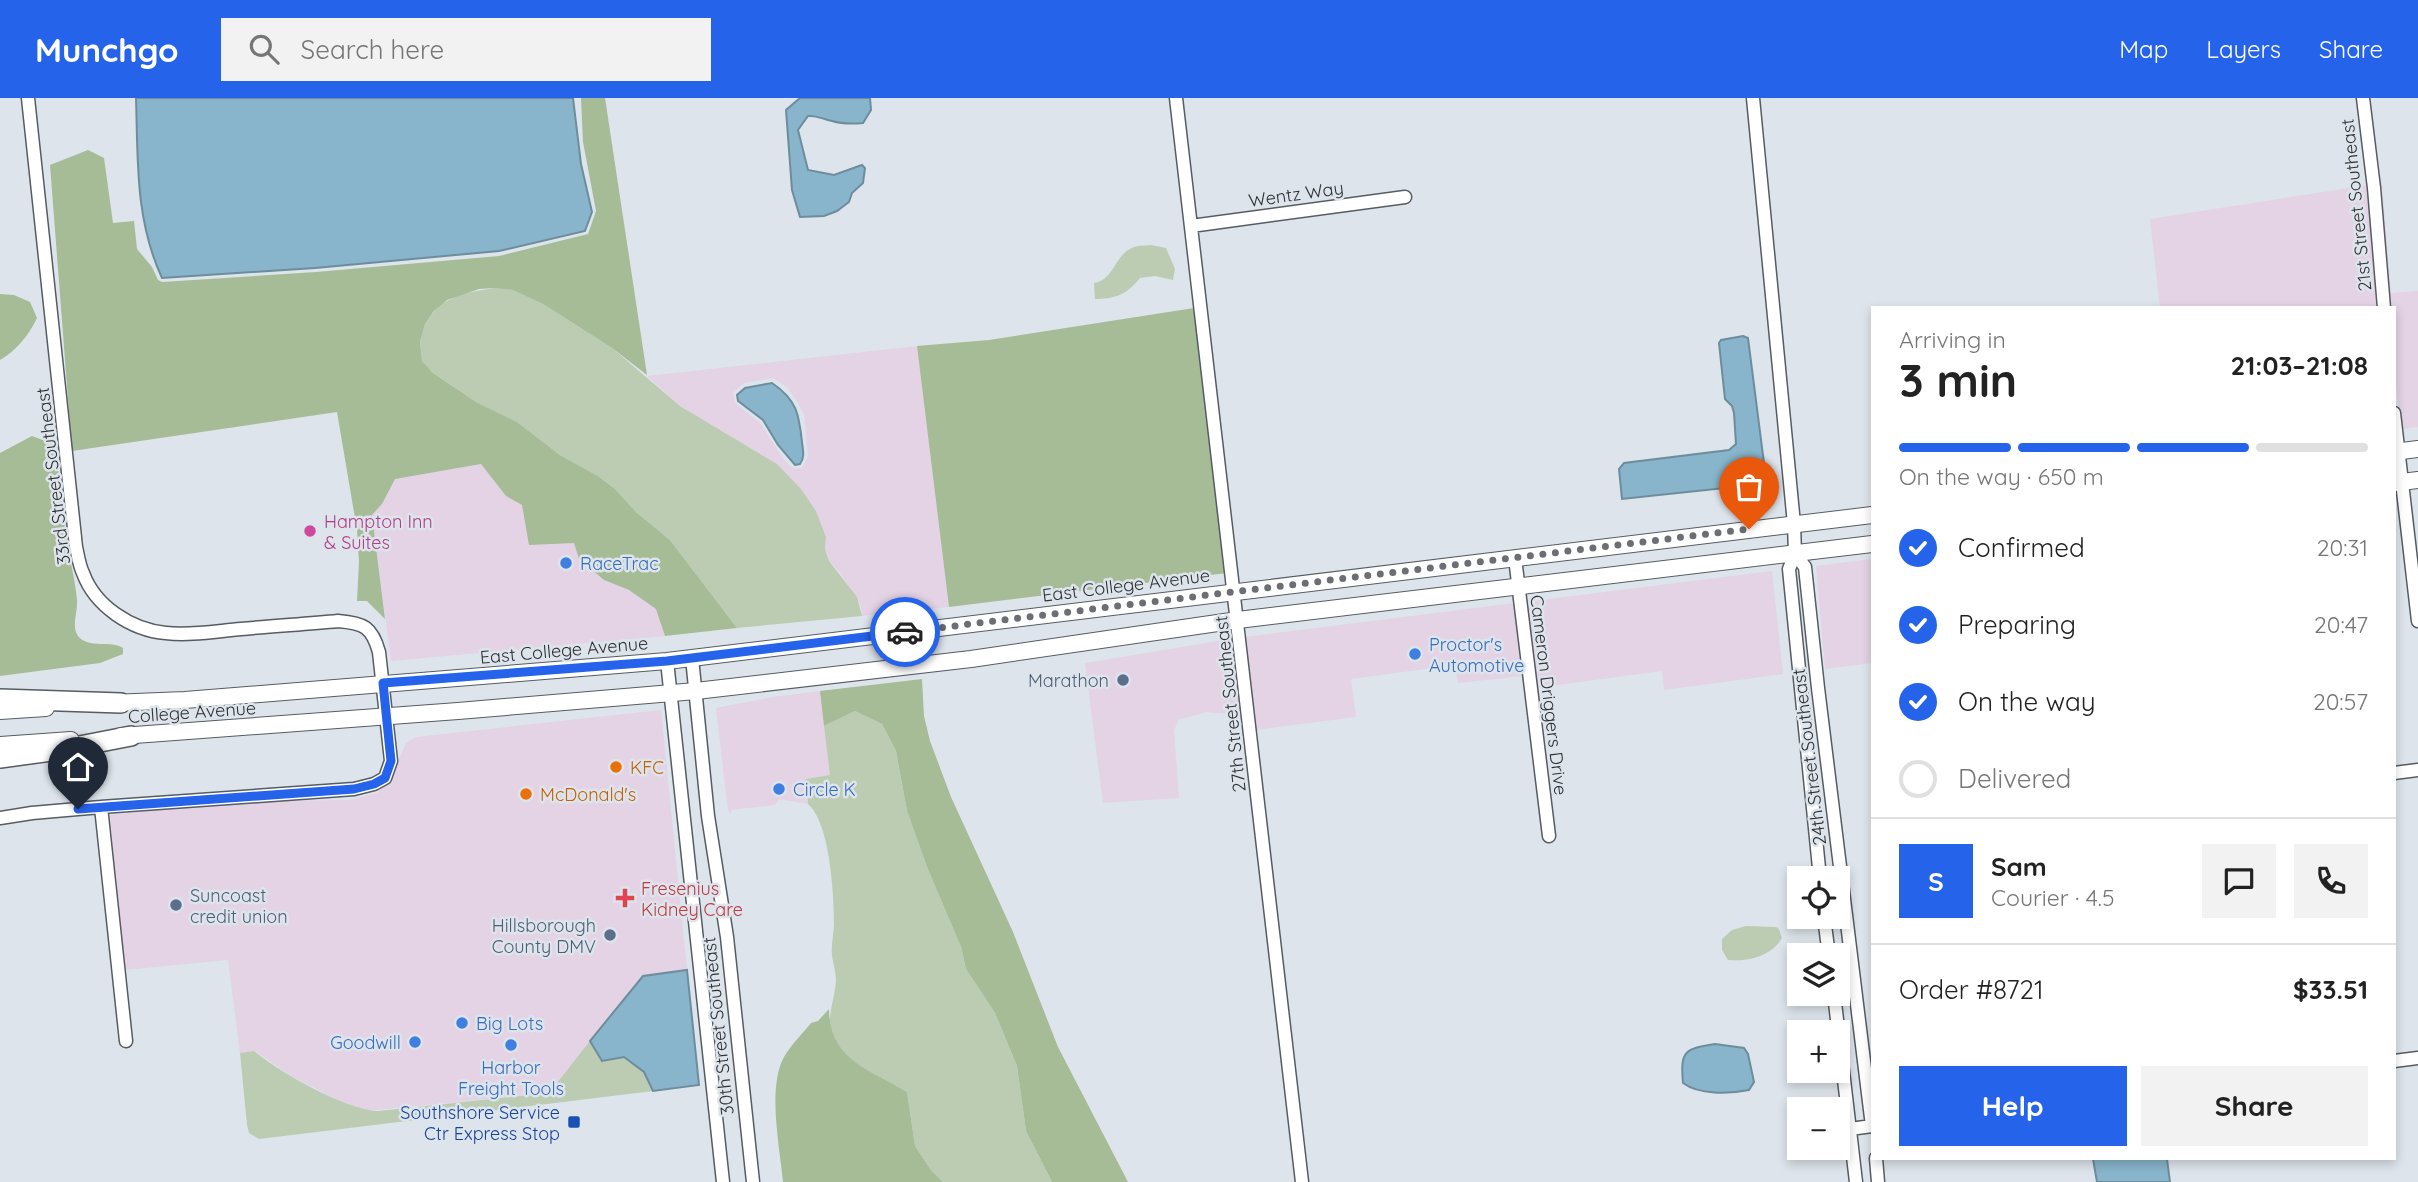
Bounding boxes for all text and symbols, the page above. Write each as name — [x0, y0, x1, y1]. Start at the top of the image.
search box — [221, 18, 711, 81]
text: Munchgo — [35, 29, 179, 70]
icon: search — [245, 30, 283, 68]
text: Search here — [301, 33, 444, 66]
text: Map — [2119, 34, 2168, 64]
text: Layers — [2206, 34, 2281, 64]
text: Share — [2319, 34, 2383, 64]
street label: 21st Street Southeast — [2335, 118, 2377, 292]
street label: Wentz Way — [1247, 176, 1345, 212]
text: Arriving in — [1899, 325, 2006, 354]
text: 21:03–21:08 — [2230, 349, 2368, 382]
text: 3 min — [1899, 351, 2017, 409]
street label: 33rd Street Southeast — [31, 386, 75, 566]
pin — [1719, 457, 1779, 529]
text: On the way · 650 m — [1899, 462, 2104, 491]
icon: bag — [1730, 468, 1768, 506]
place label: Hampton Inn & Suites — [324, 510, 433, 554]
marker: Hampton Inn & Suites — [302, 523, 318, 539]
icon: check — [1899, 529, 1937, 567]
text: Confirmed — [1958, 531, 2085, 564]
text: 20:31 — [2317, 533, 2368, 562]
place label: RaceTrac — [580, 552, 658, 575]
marker: RaceTrac — [558, 555, 574, 571]
street label: East College Avenue — [1041, 563, 1211, 607]
street label: Cameron Driggers Drive — [1525, 594, 1573, 796]
courier — [870, 597, 940, 667]
icon: check — [1899, 606, 1937, 644]
text: Preparing — [1958, 608, 2076, 641]
text: 20:47 — [2314, 610, 2368, 639]
icon: car — [886, 613, 924, 651]
street label: 27th Street Southeast — [1209, 615, 1251, 793]
street label: East College Avenue — [479, 631, 649, 669]
place label: Proctor's Automotive — [1429, 633, 1524, 677]
marker: Proctor's Automotive — [1407, 646, 1423, 662]
street label: 24th Street Southeast — [1787, 667, 1831, 847]
place label: Marathon — [1028, 669, 1109, 692]
marker: Marathon — [1115, 672, 1131, 688]
icon: check — [1899, 683, 1937, 721]
text: On the way — [1958, 685, 2096, 718]
text: 20:57 — [2313, 687, 2368, 716]
street label: College Avenue — [127, 696, 257, 728]
pin — [48, 737, 108, 809]
icon: home — [59, 748, 97, 786]
place label: KFC — [630, 756, 664, 779]
marker: KFC — [608, 759, 624, 775]
text: Delivered — [1958, 762, 2071, 795]
place label: Circle K — [793, 778, 856, 801]
marker: Circle K — [771, 781, 787, 797]
place label: McDonald's — [540, 783, 636, 806]
marker: McDonald's — [518, 786, 534, 802]
button: chat — [2202, 844, 2276, 918]
button: phone — [2294, 844, 2368, 918]
text: Sam — [1991, 850, 2047, 883]
text: S — [1928, 865, 1944, 898]
map controls — [1787, 866, 1850, 1160]
button: locate — [1787, 866, 1850, 929]
place label: Fresenius Kidney Care — [641, 877, 743, 921]
text: Courier · 4.5 — [1991, 883, 2115, 912]
place label: Suncoast credit union — [190, 884, 288, 928]
marker: Fresenius Kidney Care — [615, 888, 635, 908]
marker: Suncoast credit union — [168, 897, 184, 913]
place label: Hillsborough County DMV — [492, 914, 596, 958]
marker: Hillsborough County DMV — [602, 927, 618, 943]
street label: 30th Street Southeast — [697, 936, 739, 1116]
button: layers — [1787, 943, 1850, 1006]
text: Order #8721 — [1899, 973, 2044, 1006]
text: $33.51 — [2293, 973, 2368, 1006]
place label: Big Lots — [476, 1012, 543, 1035]
marker: Big Lots — [454, 1015, 470, 1031]
button: + — [1787, 1020, 1850, 1083]
place label: Goodwill — [330, 1031, 401, 1054]
marker: Goodwill — [407, 1034, 423, 1050]
marker: Harbor Freight Tools — [503, 1037, 519, 1053]
place label: Harbor Freight Tools — [458, 1056, 564, 1100]
button: Help — [1899, 1066, 2127, 1146]
button: Share — [2141, 1066, 2368, 1146]
button: − — [1787, 1097, 1850, 1160]
place label: Southshore Service Ctr Express Stop — [400, 1101, 560, 1145]
marker: Southshore Service Ctr Express Stop — [566, 1114, 582, 1130]

